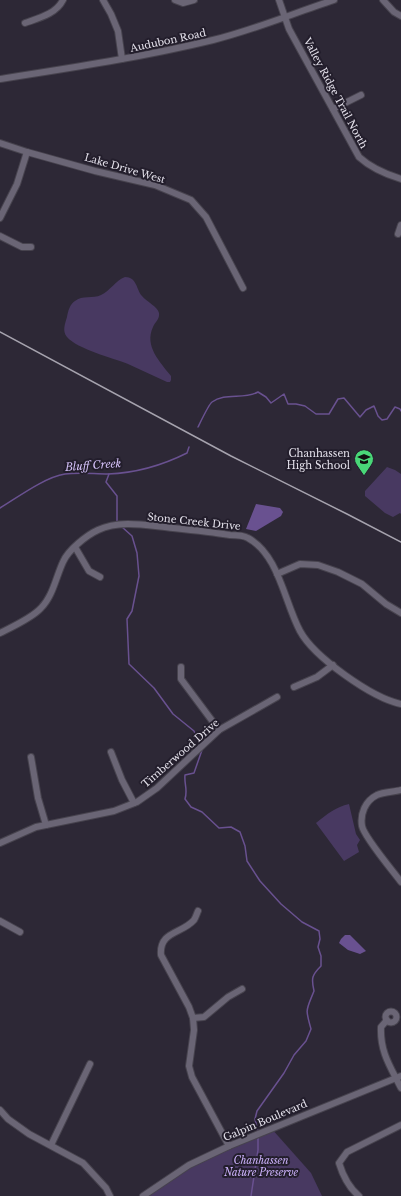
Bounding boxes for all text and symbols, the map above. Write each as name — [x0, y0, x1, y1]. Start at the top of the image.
street label: Audubon Road — [128, 26, 207, 55]
street label: Valley Ridge Trail North — [300, 35, 370, 151]
street label: Lake Drive West — [83, 151, 167, 186]
place label: Chanhassen High School — [287, 447, 350, 472]
school or university icon: Chanhassen High School — [353, 448, 375, 476]
water label: Bluff Creek — [63, 456, 122, 474]
street label: Stone Creek Drive — [147, 510, 242, 533]
street label: Timberwood Drive — [139, 716, 222, 791]
street label: Galpin Boulevard — [221, 1097, 309, 1144]
park label: Chanhassen Nature Preserve — [223, 1154, 299, 1179]

